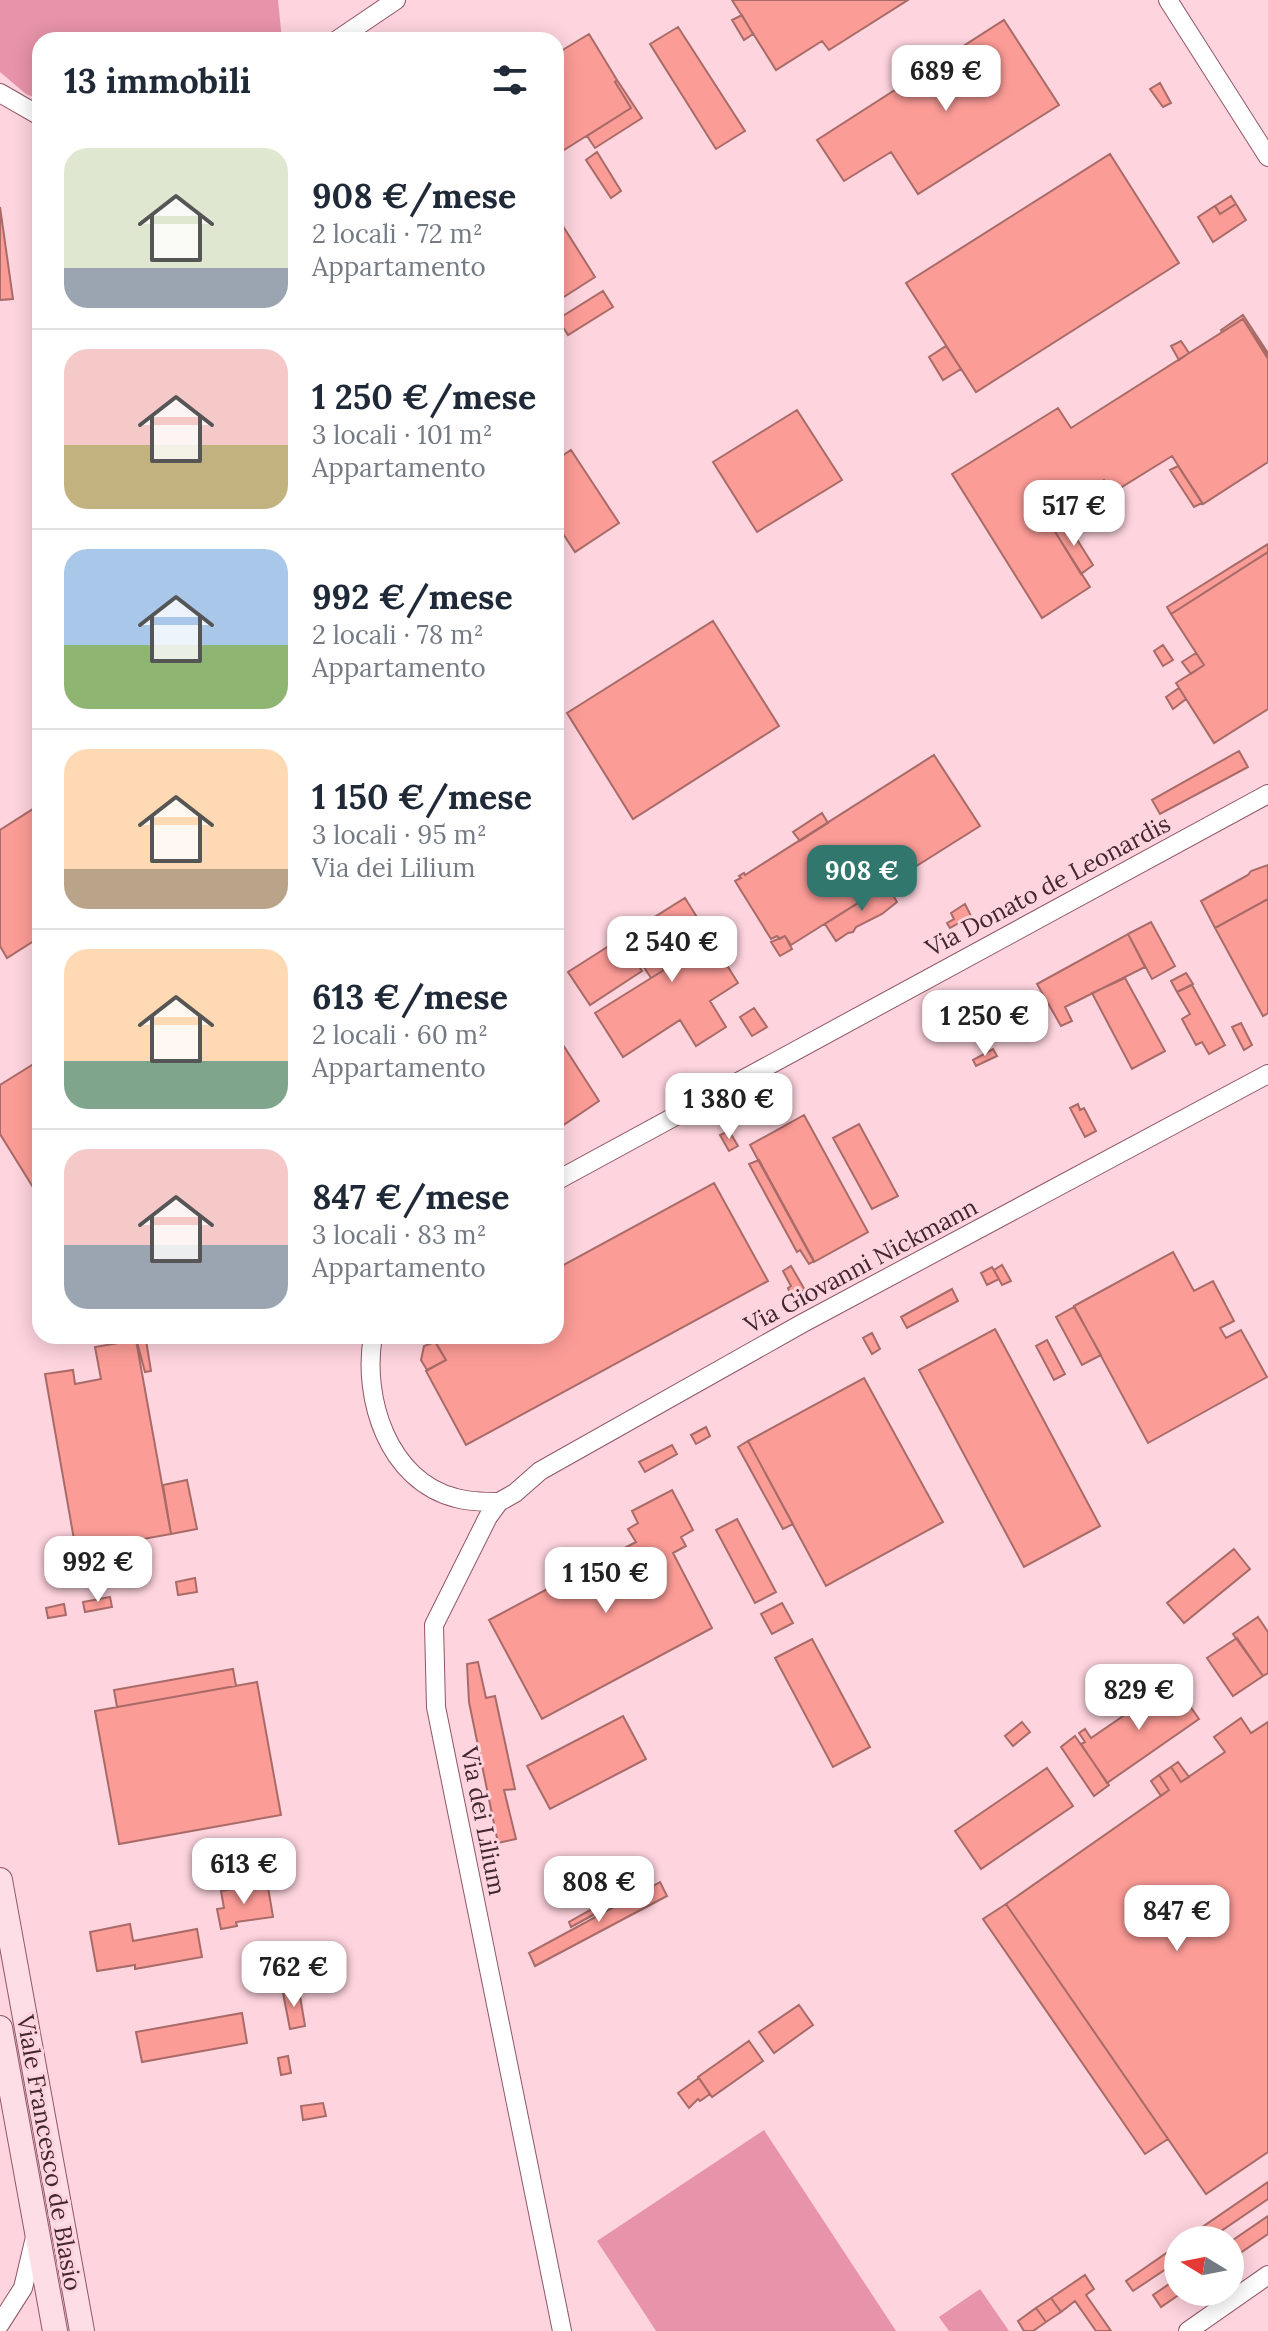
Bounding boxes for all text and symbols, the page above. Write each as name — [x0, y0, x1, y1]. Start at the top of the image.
pin: 689 € — [890, 45, 1002, 113]
text: 689 € — [910, 54, 982, 87]
icon: filters — [488, 58, 532, 102]
text: 13 immobili — [64, 59, 251, 102]
text: 908 €/mese — [312, 174, 516, 217]
icon: home — [128, 180, 224, 276]
text: 2 locali · 72 m² — [312, 217, 483, 250]
text: Appartamento — [312, 250, 486, 283]
text: 1 250 €/mese — [312, 375, 536, 418]
icon: home — [128, 381, 224, 477]
text: 3 locali · 101 m² — [312, 418, 493, 451]
text: Appartamento — [312, 451, 486, 484]
pin: 517 € — [1018, 480, 1130, 548]
text: 517 € — [1042, 489, 1106, 522]
text: 992 €/mese — [312, 575, 513, 618]
icon: home — [128, 581, 224, 677]
text: 2 locali · 78 m² — [312, 618, 484, 651]
text: Appartamento — [312, 651, 486, 684]
text: 1 150 €/mese — [312, 775, 532, 818]
icon: home — [128, 781, 224, 877]
street label: Via Donato de Leonardis — [919, 808, 1176, 964]
text: 3 locali · 95 m² — [312, 818, 487, 851]
pin: 908 € — [806, 845, 918, 913]
text: Via dei Lilium — [312, 851, 475, 884]
text: 908 € — [825, 854, 899, 887]
pin: 2 540 € — [598, 916, 746, 984]
text: 2 540 € — [625, 925, 719, 958]
text: 613 €/mese — [312, 975, 508, 1018]
icon: home — [128, 981, 224, 1077]
pin: 1 250 € — [911, 990, 1059, 1058]
text: 1 250 € — [940, 999, 1030, 1032]
text: 2 locali · 60 m² — [312, 1018, 488, 1051]
text: Appartamento — [312, 1051, 486, 1084]
pin: 1 380 € — [655, 1073, 803, 1141]
text: 1 380 € — [683, 1082, 775, 1115]
text: 847 €/mese — [312, 1175, 510, 1218]
icon: home — [128, 1181, 224, 1277]
street label: Via Giovanni Nickmann — [738, 1191, 983, 1341]
text: 3 locali · 83 m² — [312, 1218, 487, 1251]
text: Appartamento — [312, 1251, 486, 1284]
pin: 992 € — [42, 1536, 154, 1604]
text: 992 € — [62, 1545, 134, 1578]
pin: 1 150 € — [532, 1547, 680, 1615]
text: 1 150 € — [563, 1556, 649, 1589]
pin: 829 € — [1083, 1664, 1195, 1732]
text: 829 € — [1103, 1673, 1175, 1706]
street label: Via dei Lilium — [454, 1743, 513, 1898]
pin: 613 € — [188, 1838, 300, 1906]
text: 613 € — [210, 1847, 278, 1880]
pin: 808 € — [543, 1856, 655, 1924]
text: 808 € — [562, 1865, 636, 1898]
pin: 847 € — [1121, 1885, 1233, 1953]
text: 847 € — [1142, 1894, 1212, 1927]
pin: 762 € — [238, 1941, 350, 2009]
text: 762 € — [260, 1950, 328, 1983]
street label: Viale Francesco de Blasio — [10, 2012, 89, 2293]
north arrow — [1164, 2226, 1244, 2306]
map controls — [1164, 2226, 1244, 2306]

